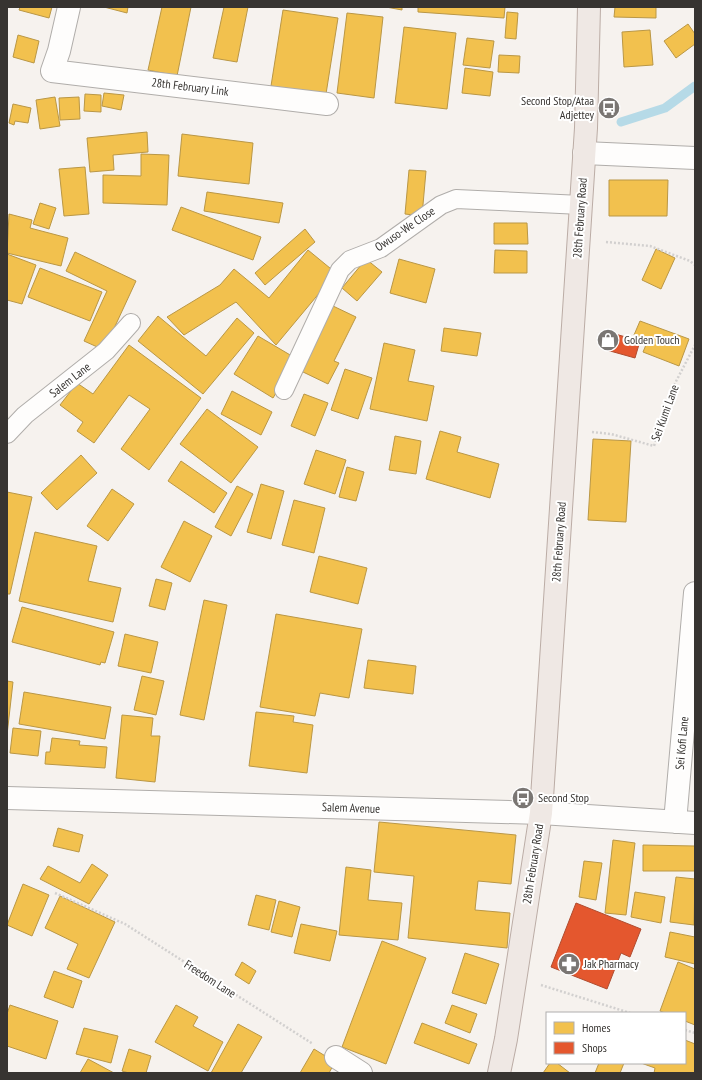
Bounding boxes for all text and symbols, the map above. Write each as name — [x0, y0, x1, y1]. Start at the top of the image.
street label: 28th February Link — [151, 74, 230, 99]
place label: Second Stop/Ataa Adjettey — [521, 93, 594, 122]
bus stop icon: Second Stop/Ataa Adjettey — [596, 95, 622, 121]
street label: 28th February Road — [569, 177, 590, 259]
street label: Owuso-We Close — [372, 203, 438, 254]
shop icon: Golden Touch — [595, 327, 621, 353]
place label: Golden Touch — [624, 332, 680, 347]
street label: Salem Lane — [46, 359, 93, 400]
street label: Sei Kumi Lane — [647, 383, 682, 443]
street label: 28th February Road — [548, 501, 569, 583]
street label: Sei Kofi Lane — [672, 716, 691, 770]
bus stop icon: Second Stop — [510, 785, 536, 811]
place label: Second Stop — [538, 790, 589, 805]
street label: Salem Avenue — [322, 799, 380, 816]
street label: 28th February Road — [519, 823, 546, 905]
pharmacy icon: Jak Pharmacy — [556, 951, 582, 977]
street label: Freedom Lane — [182, 956, 239, 1001]
place label: Jak Pharmacy — [583, 956, 639, 971]
legend — [546, 1012, 686, 1064]
text: Homes — [582, 1020, 610, 1035]
text: Shops — [582, 1040, 607, 1055]

